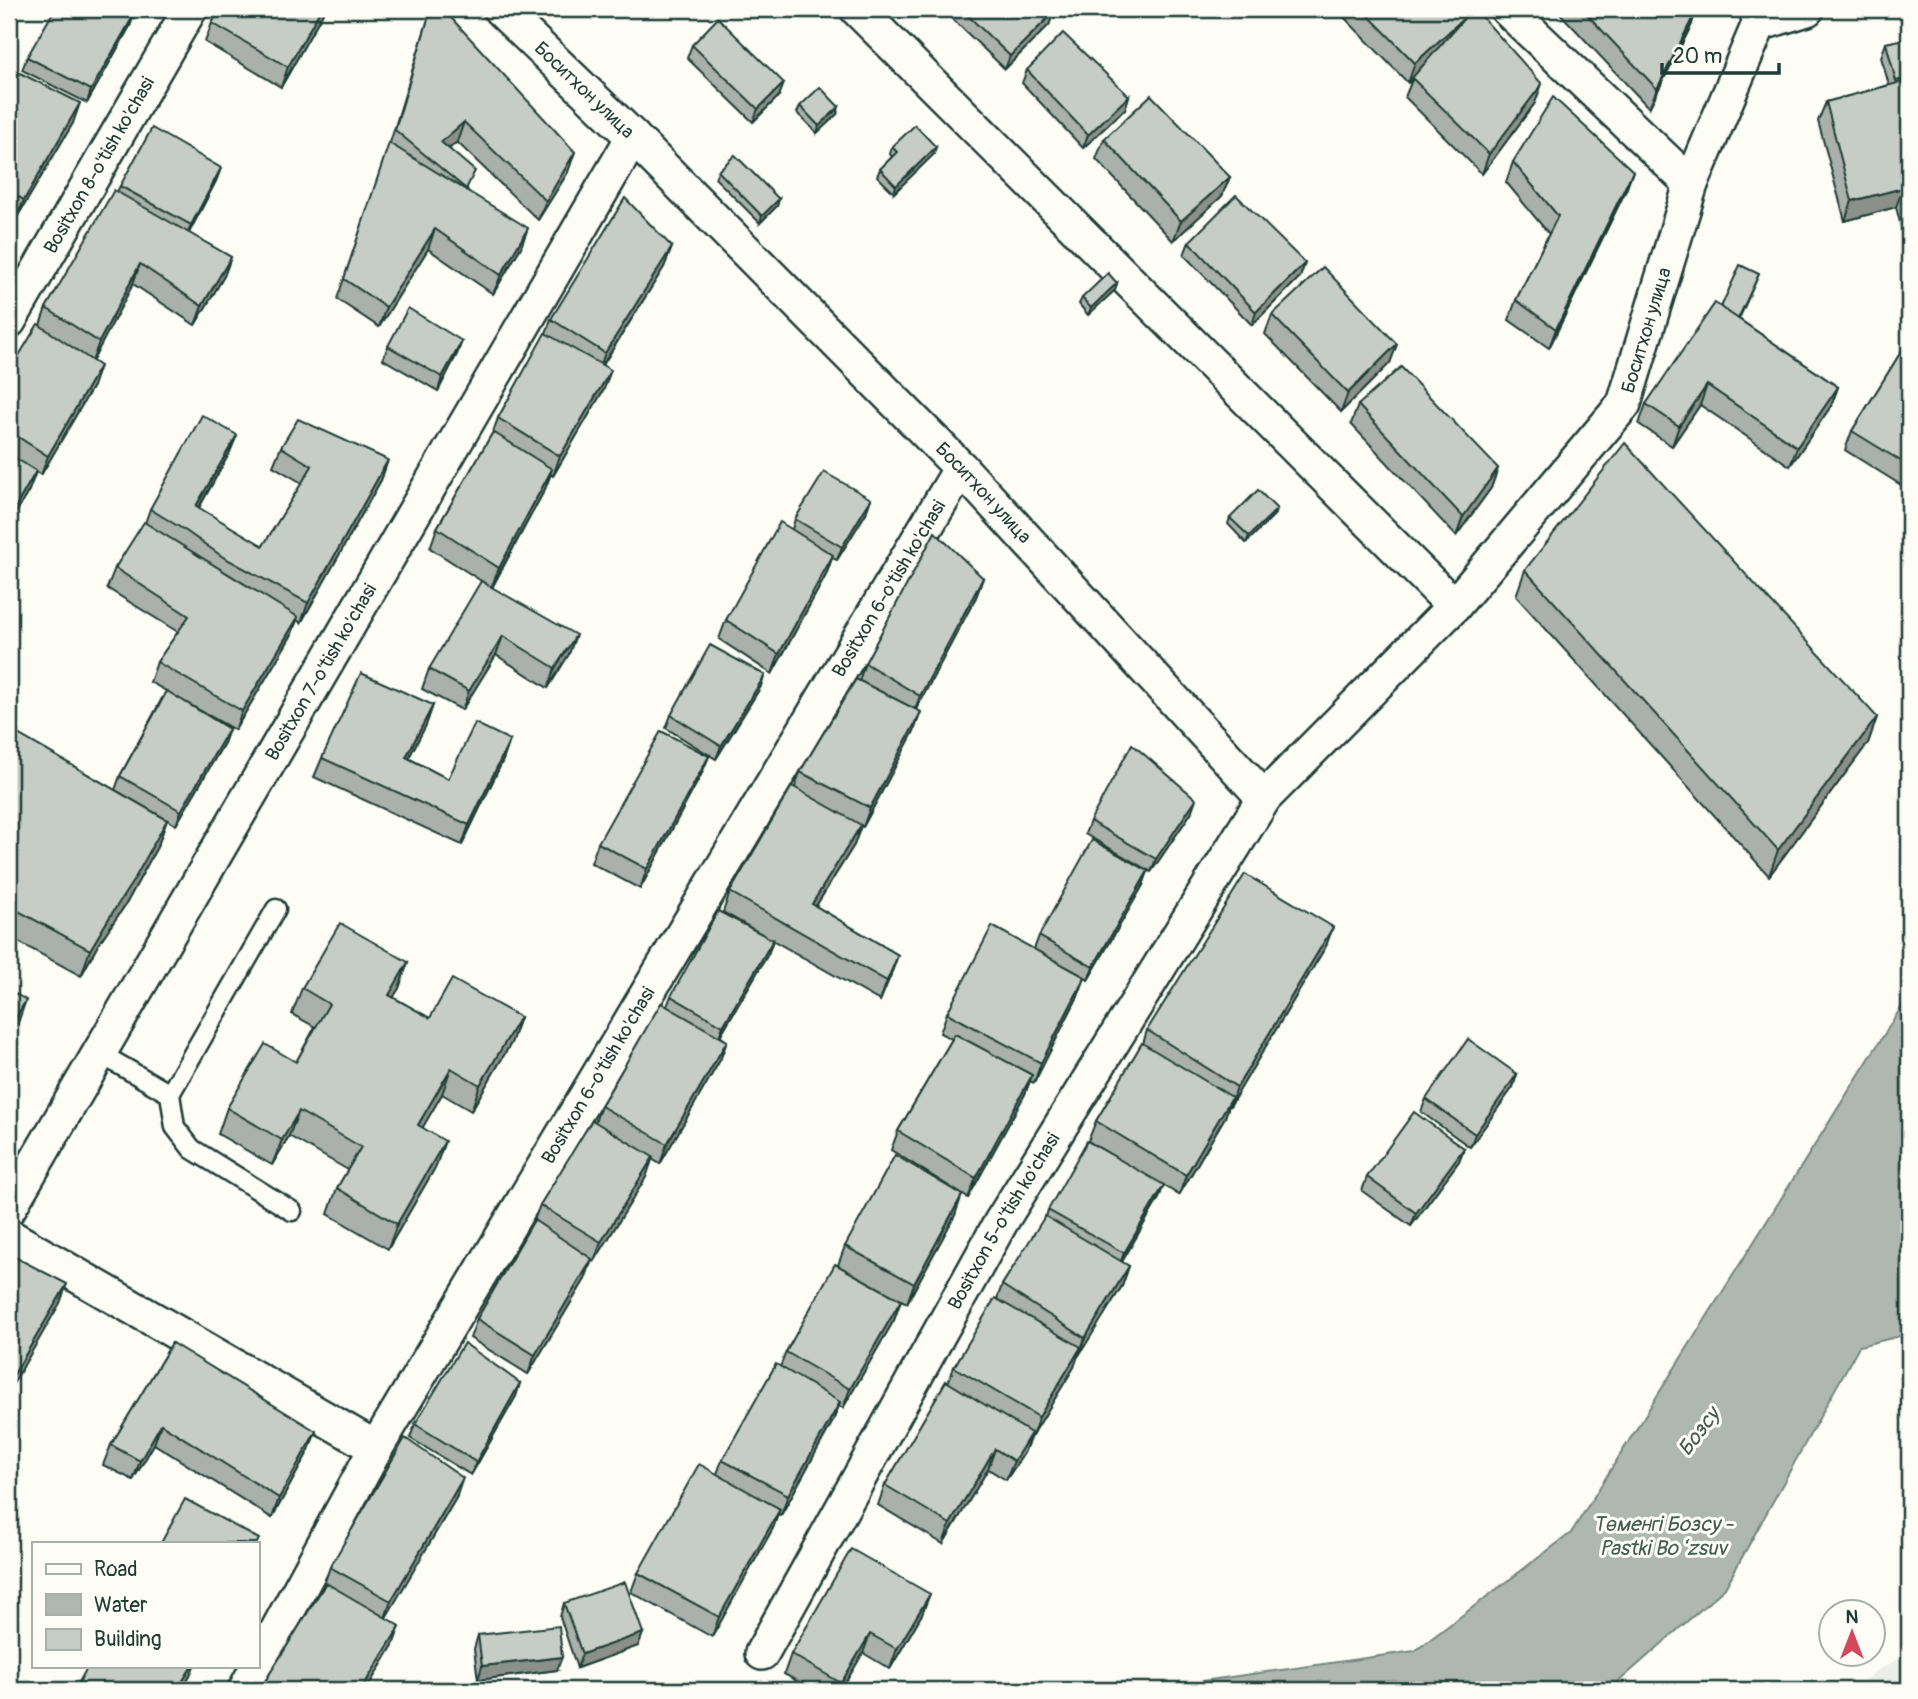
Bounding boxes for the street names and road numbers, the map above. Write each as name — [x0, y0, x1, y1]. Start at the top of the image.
street label: Боситхон улица — [529, 36, 640, 144]
street label: Bositxon 8-o'tish ko'chasi — [39, 73, 160, 258]
street label: Боситхон улица — [1616, 264, 1677, 396]
street label: Боситхон улица — [930, 437, 1036, 549]
street label: Bositxon 6-o'tish ko'chasi — [827, 496, 951, 681]
street label: Bositxon 7-o'tish ko'chasi — [260, 579, 382, 765]
street label: Bositxon 6-o'tish ko'chasi — [536, 983, 660, 1168]
street label: Bositxon 5-o'tish ko'chasi — [943, 1128, 1065, 1314]

